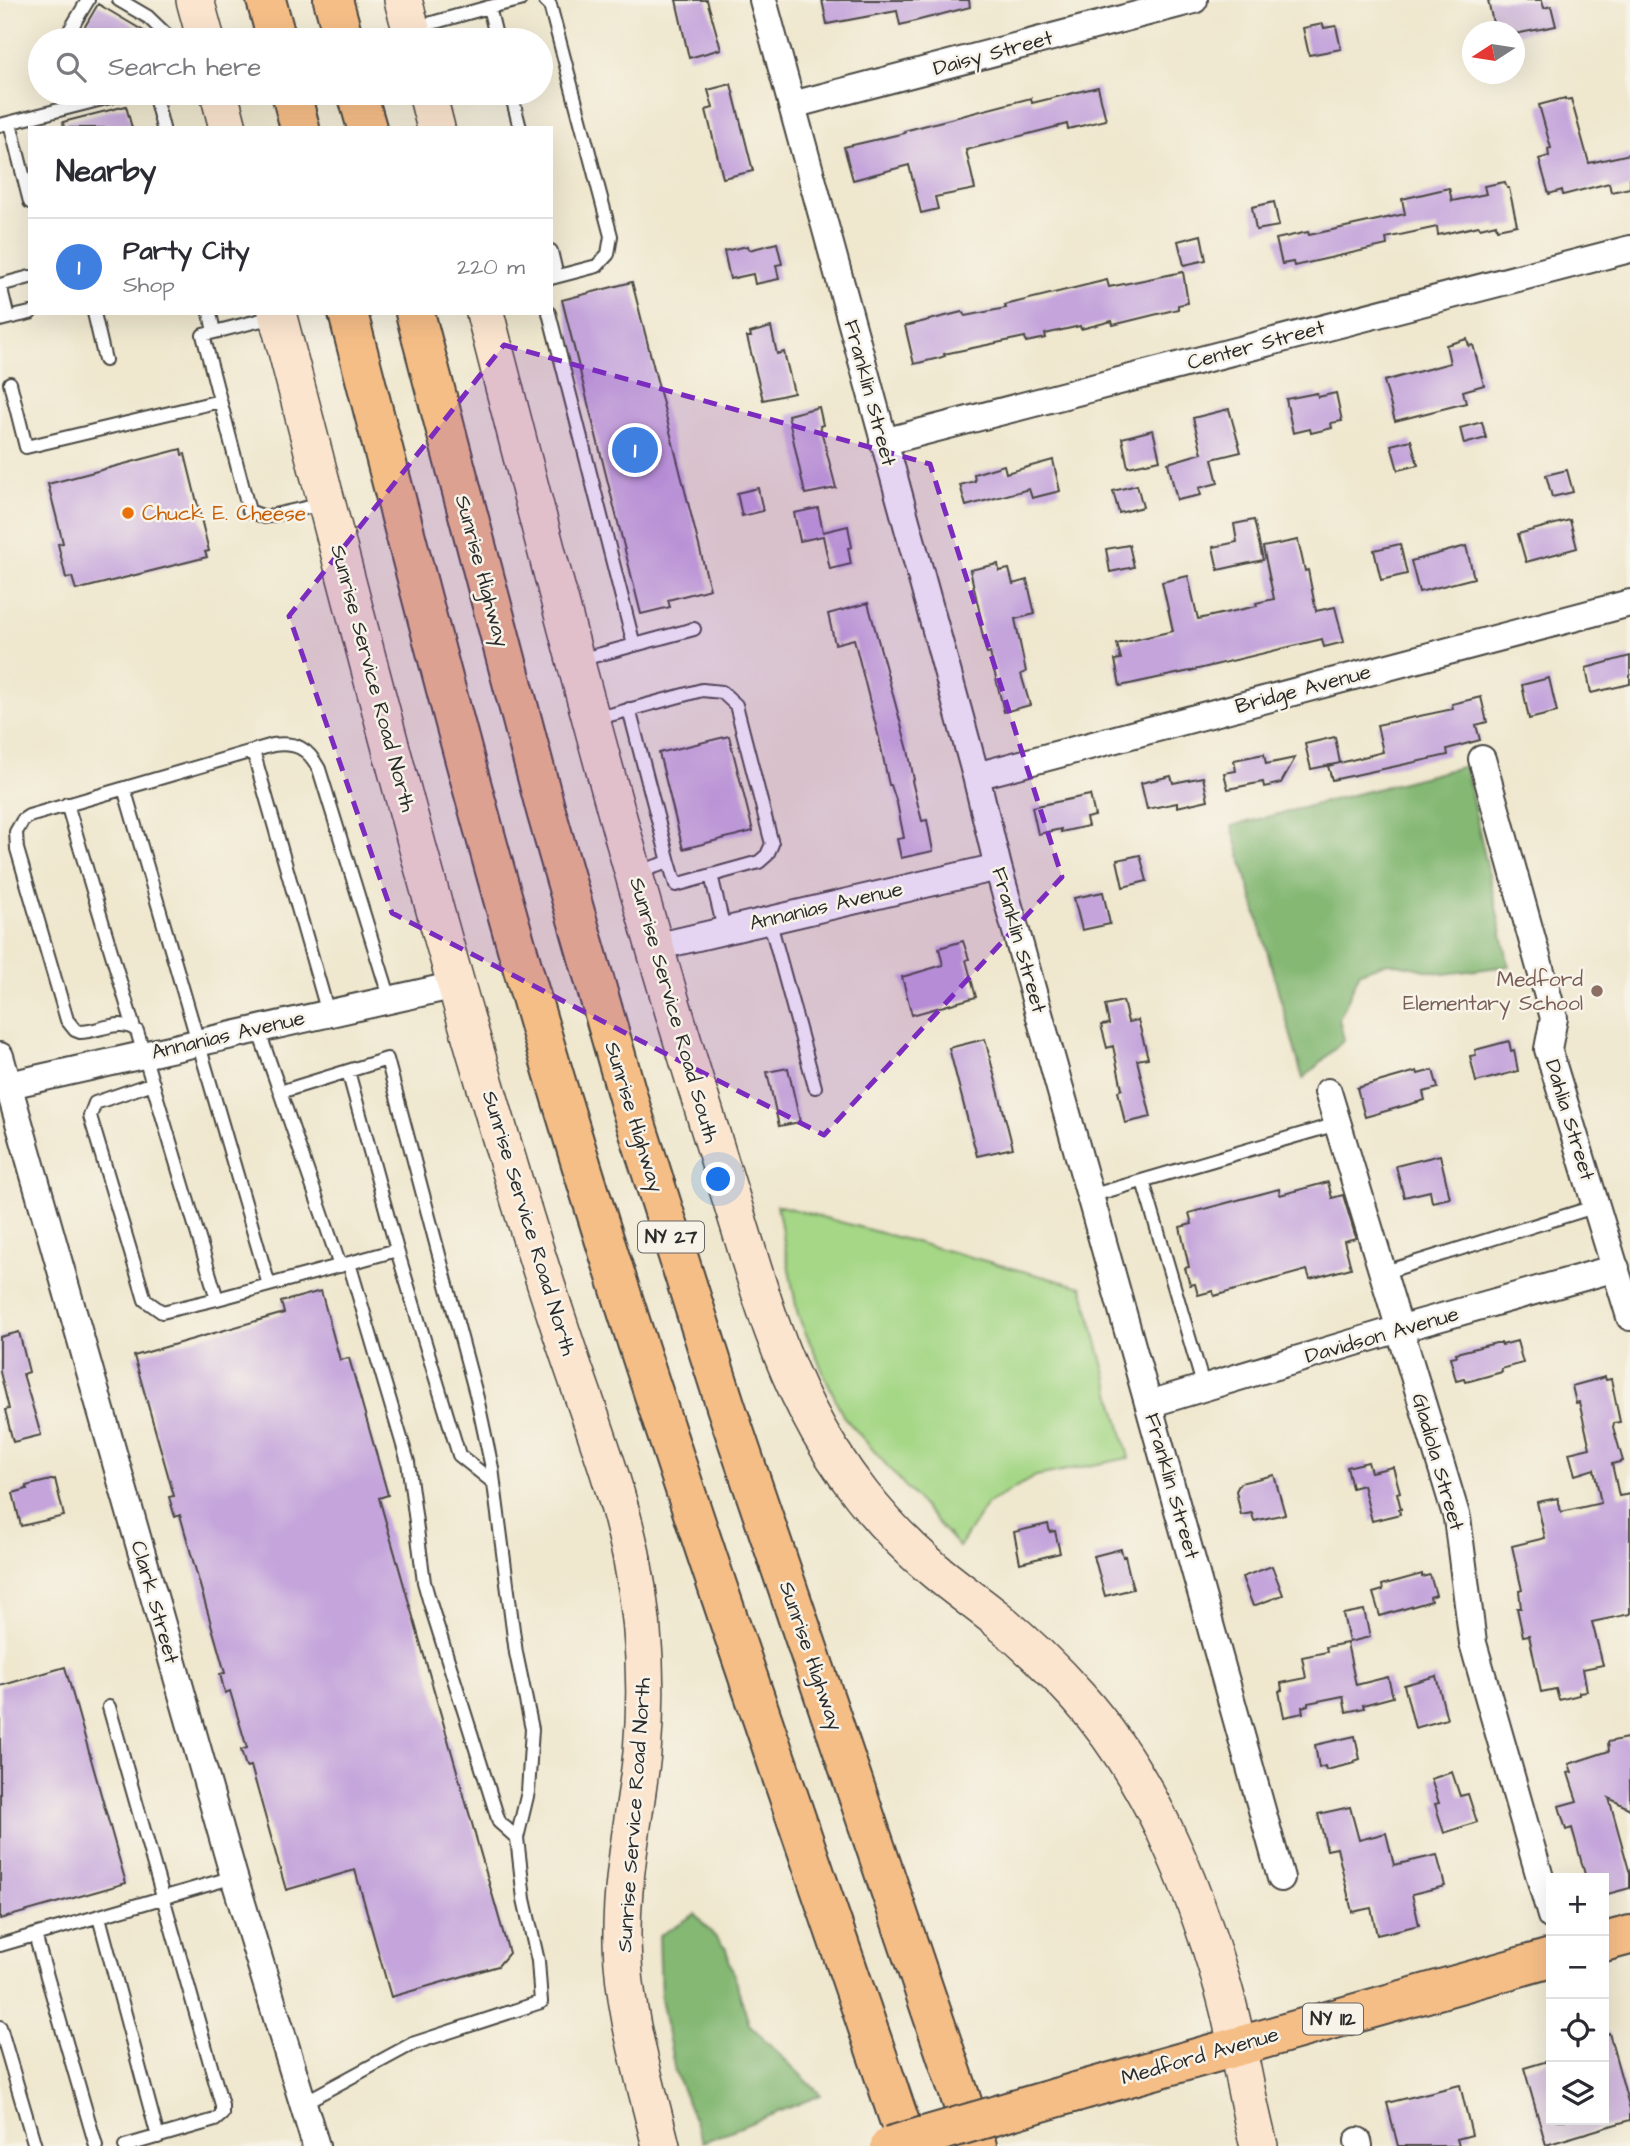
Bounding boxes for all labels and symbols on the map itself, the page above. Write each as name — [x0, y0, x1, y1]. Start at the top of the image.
north arrow — [1462, 21, 1525, 84]
street label: Daisy Street — [930, 23, 1057, 85]
street label: Center Street — [1184, 313, 1329, 377]
street label: Franklin Street — [837, 317, 904, 470]
pin: 1 — [612, 424, 658, 476]
street label: Sunrise Highway — [446, 492, 516, 651]
place label: Chuck E. Cheese — [142, 499, 306, 528]
marker: Chuck E. Cheese — [120, 505, 136, 521]
street label: Sunrise Service Road North — [323, 541, 423, 815]
street label: Bridge Avenue — [1232, 657, 1375, 723]
street label: Franklin Street — [984, 864, 1054, 1017]
street label: Sunrise Service Road South — [622, 874, 726, 1147]
street label: Annanias Avenue — [746, 874, 906, 938]
place label: Medford Elementary School — [1403, 965, 1583, 1020]
marker: Medford Elementary School — [1589, 983, 1605, 999]
street label: Annanias Avenue — [148, 1003, 308, 1067]
street label: Sunrise Highway — [595, 1038, 671, 1197]
street label: Dahlia Street — [1538, 1056, 1602, 1185]
street label: Sunrise Service Road North — [475, 1087, 583, 1359]
your location — [701, 1162, 735, 1196]
road number: NY 27 — [638, 1222, 704, 1252]
street label: Davidson Avenue — [1302, 1299, 1462, 1371]
street label: Gladiola Street — [1405, 1390, 1472, 1534]
street label: Franklin Street — [1137, 1410, 1207, 1563]
street label: Clark Street — [124, 1537, 187, 1667]
street label: Sunrise Highway — [770, 1578, 850, 1736]
street label: Sunrise Service Road North — [610, 1676, 658, 1953]
road number: NY 112 — [1303, 2004, 1363, 2035]
street label: Medford Avenue — [1118, 2020, 1282, 2092]

